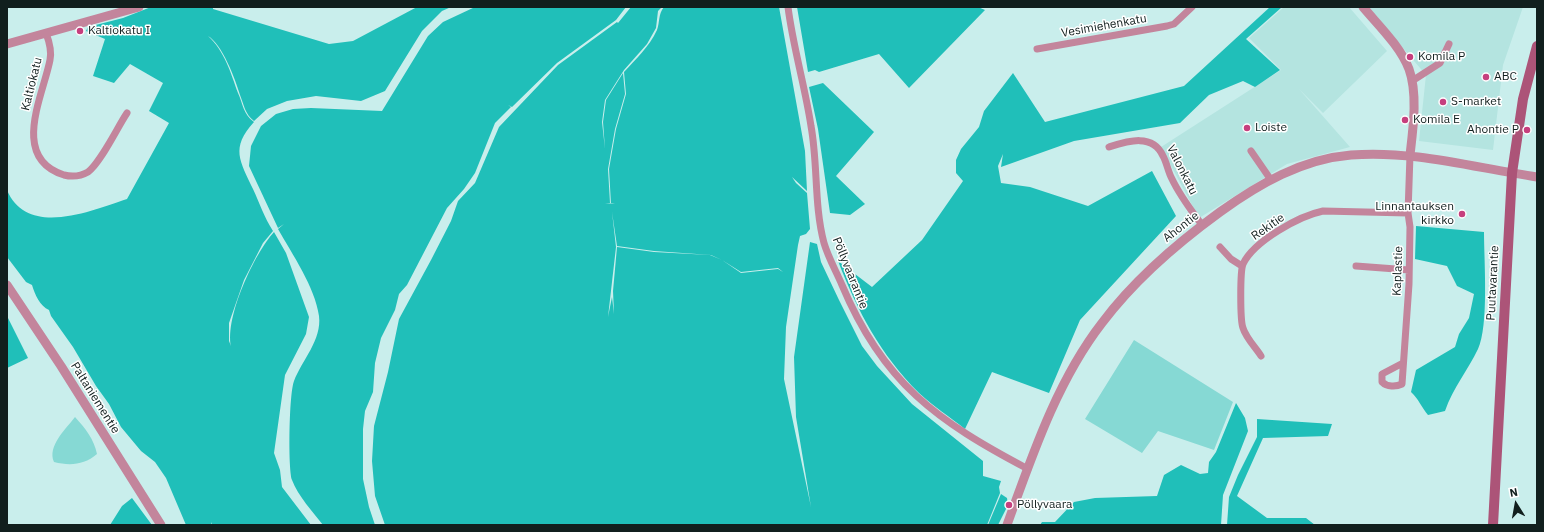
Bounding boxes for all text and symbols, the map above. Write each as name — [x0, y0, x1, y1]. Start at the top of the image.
street label: Vesimiehenkatu — [1060, 11, 1148, 41]
place label: Kaltiokatu I — [88, 24, 150, 38]
marker: Kaltiokatu I — [75, 26, 85, 36]
place label: Komila P — [1418, 50, 1465, 64]
marker: Komila P — [1405, 52, 1415, 62]
street label: Kaltiokatu — [18, 56, 46, 112]
place label: ABC — [1494, 70, 1517, 84]
marker: ABC — [1481, 72, 1491, 82]
place label: S-market — [1451, 95, 1501, 109]
marker: S-market — [1438, 97, 1448, 107]
place label: Komila E — [1413, 113, 1460, 127]
marker: Komila E — [1400, 115, 1410, 125]
place label: Loiste — [1255, 121, 1287, 135]
marker: Loiste — [1242, 123, 1252, 133]
place label: Ahontie P — [1467, 123, 1519, 137]
marker: Ahontie P — [1522, 125, 1532, 135]
street label: Valonkatu — [1163, 143, 1201, 197]
place label: Linnantauksen kirkko — [1375, 200, 1454, 228]
street label: Ahontie — [1160, 208, 1202, 246]
marker: Linnantauksen kirkko — [1457, 209, 1467, 219]
street label: Rekitie — [1249, 210, 1287, 244]
street label: Pöllyvaarantie — [829, 235, 871, 311]
street label: Puutavarantie — [1484, 245, 1502, 321]
street label: Kaplastie — [1390, 246, 1406, 296]
street label: Paltaniementie — [67, 360, 123, 436]
north arrow — [1496, 484, 1536, 524]
text: N — [1508, 485, 1519, 500]
place label: Pöllyvaara — [1017, 498, 1072, 512]
marker: Pöllyvaara — [1004, 500, 1014, 510]

